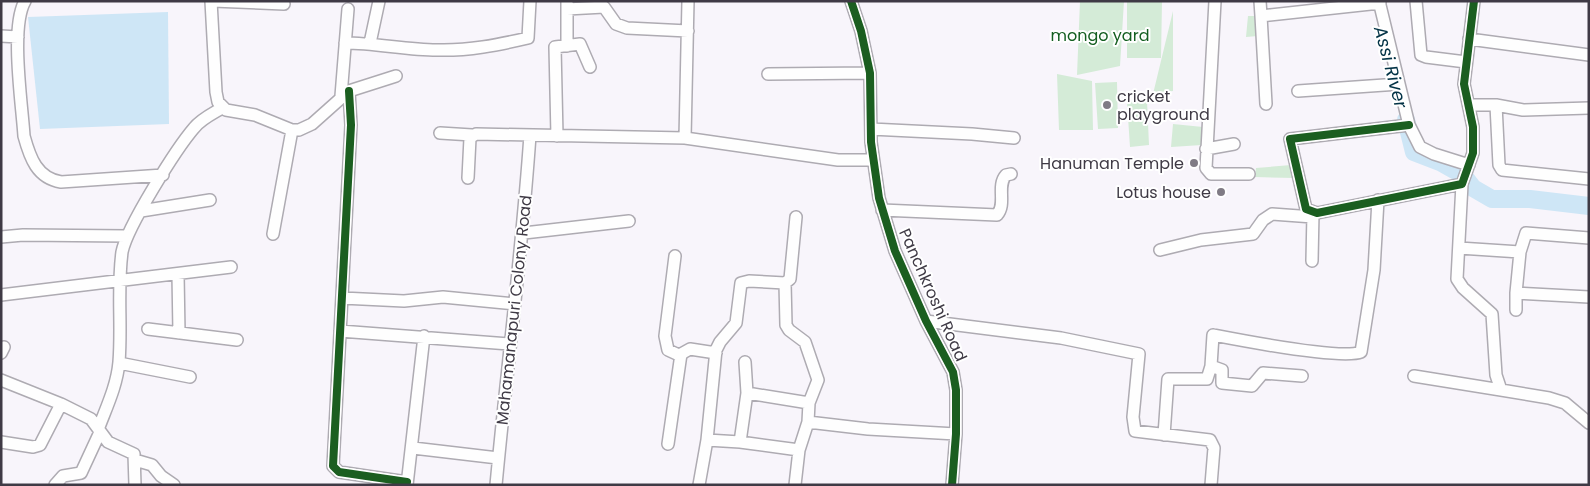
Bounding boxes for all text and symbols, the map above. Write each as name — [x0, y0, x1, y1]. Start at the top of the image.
water label: Assi River — [1368, 22, 1414, 112]
park label: mongo yard — [1051, 24, 1149, 47]
place label: cricket playground — [1117, 85, 1210, 126]
marker: cricket playground — [1101, 99, 1113, 111]
place label: Hanuman Temple — [1040, 152, 1184, 175]
marker: Hanuman Temple — [1188, 157, 1200, 169]
place label: Lotus house — [1116, 181, 1211, 204]
marker: Lotus house — [1215, 186, 1227, 198]
street label: Mahamanapuri Colony Road — [490, 194, 538, 426]
street label: Panchkroshi Road — [893, 225, 973, 365]

